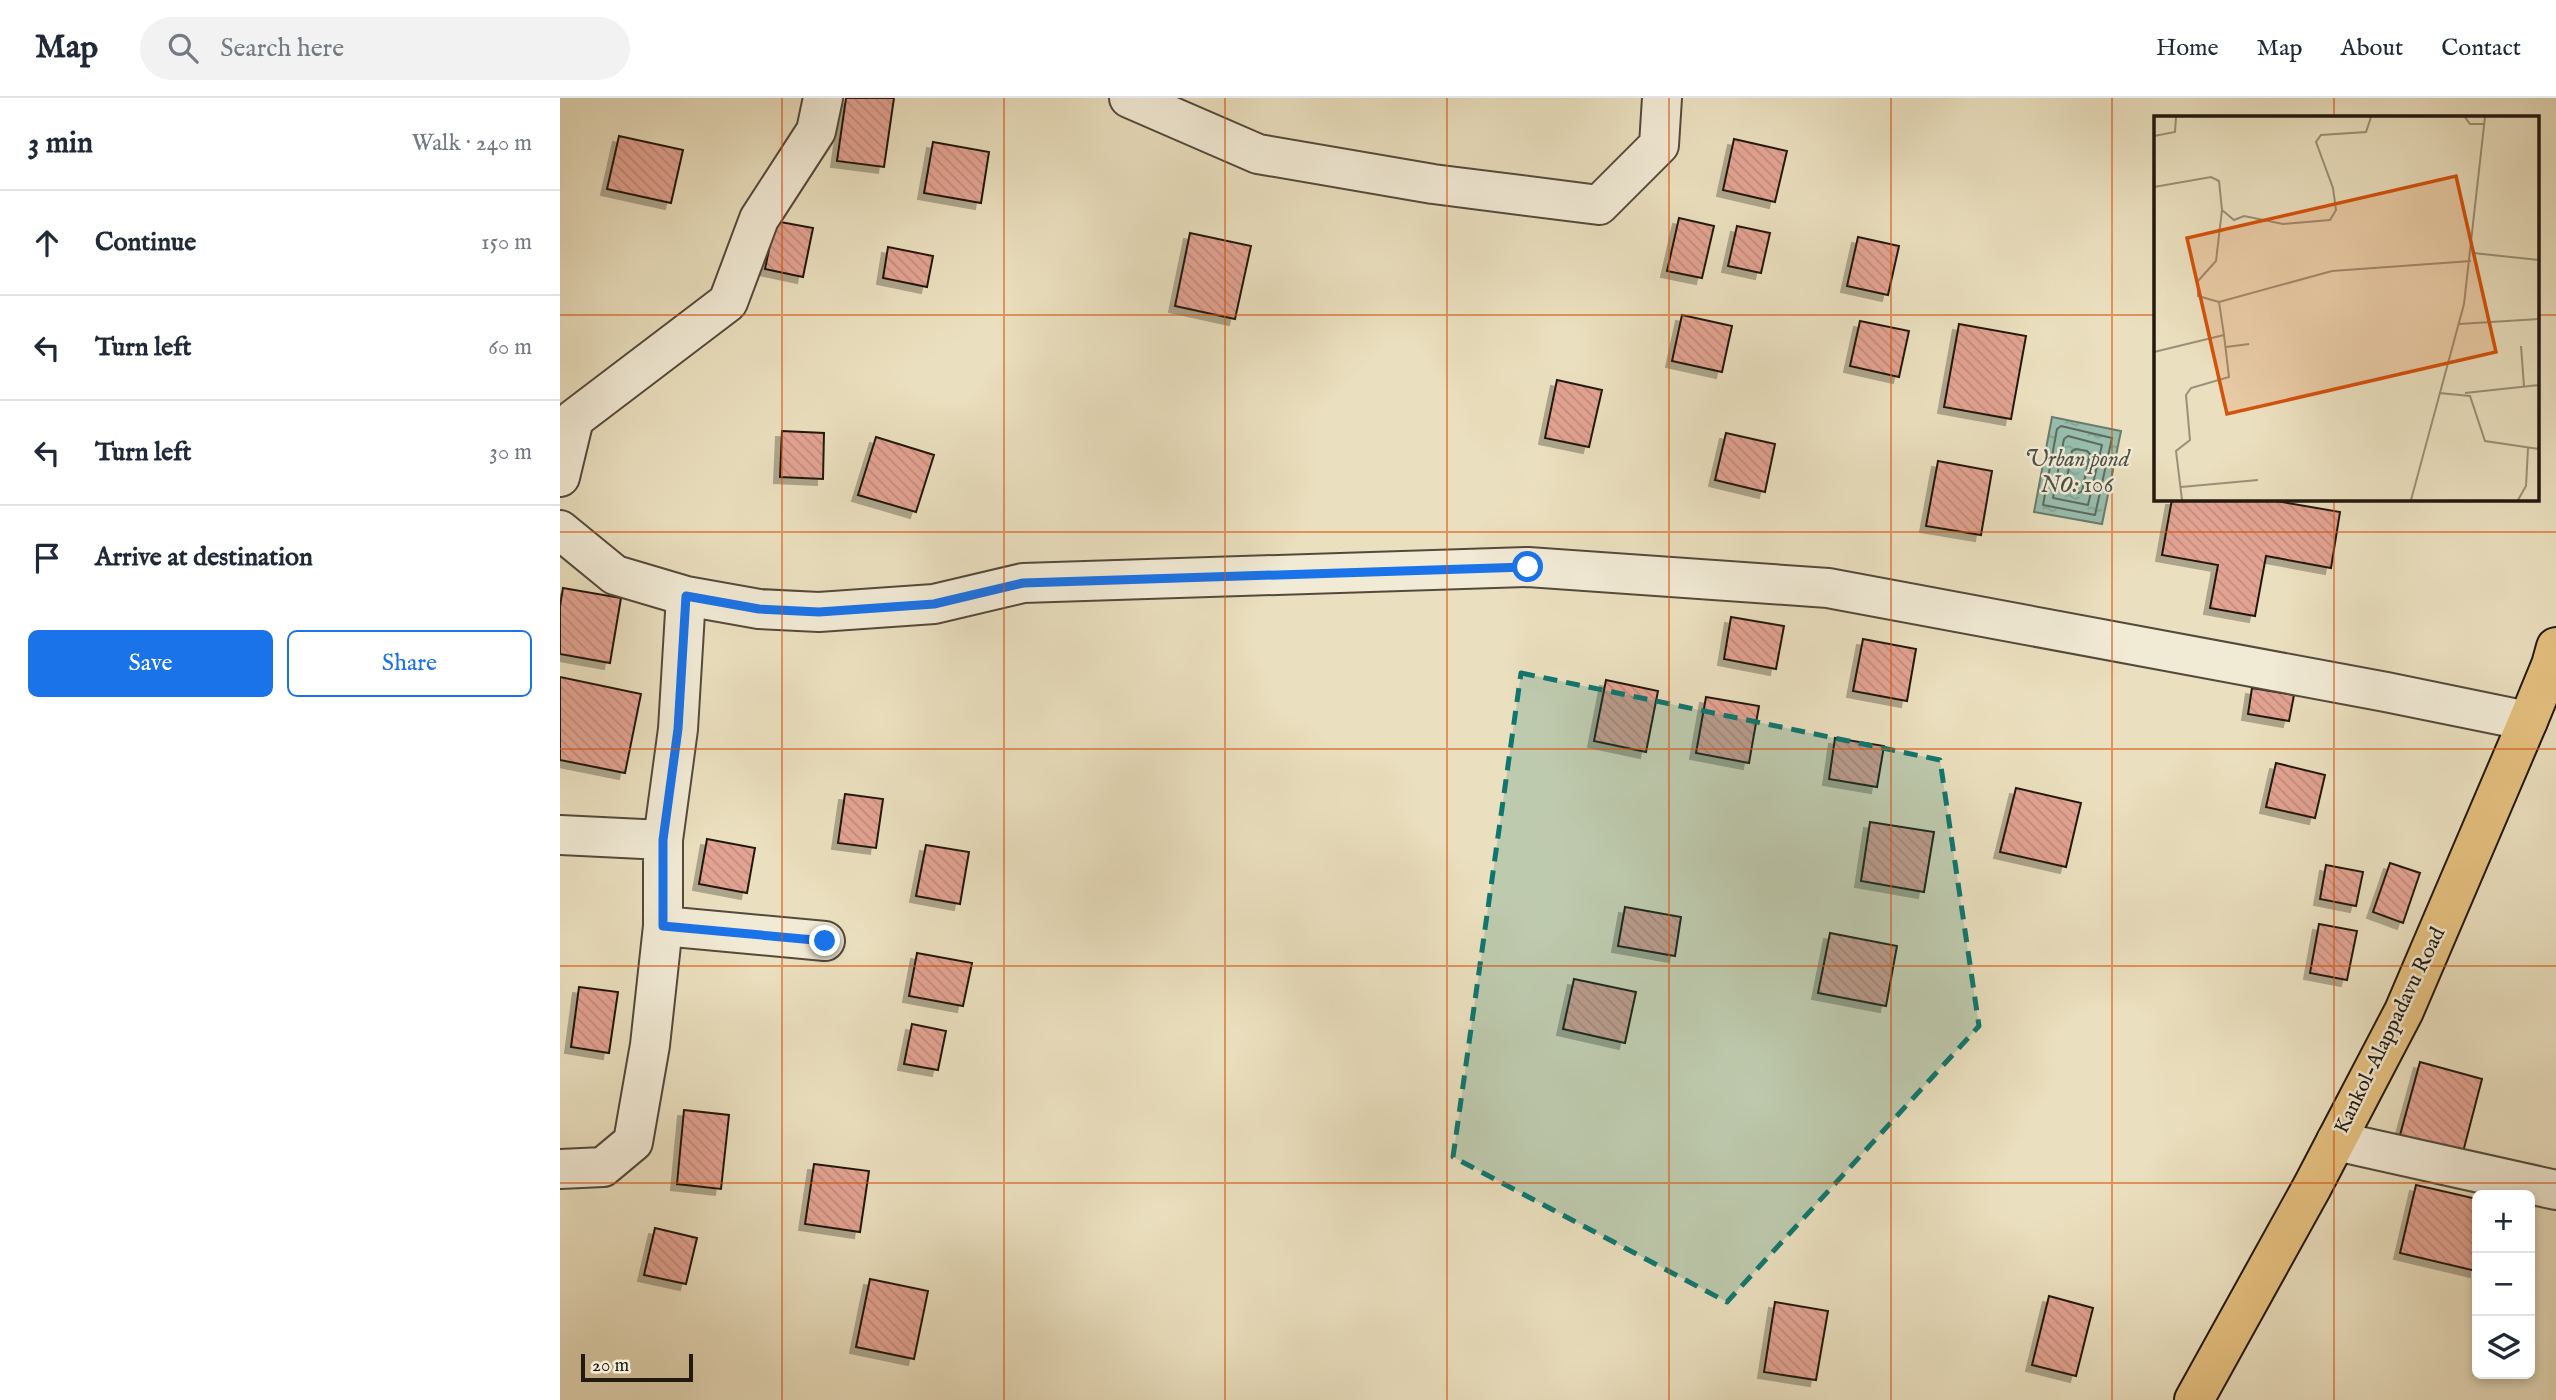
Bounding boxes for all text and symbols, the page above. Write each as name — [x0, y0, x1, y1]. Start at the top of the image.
search box — [140, 17, 630, 80]
text: Map — [35, 27, 98, 69]
icon: search — [164, 29, 202, 67]
text: Search here — [220, 32, 344, 65]
text: Home — [2156, 33, 2219, 64]
text: Map — [2257, 33, 2303, 64]
text: About — [2341, 33, 2403, 64]
text: Contact — [2441, 33, 2521, 64]
inset map — [2154, 116, 2539, 500]
text: 3 min — [28, 125, 93, 163]
text: Walk · 240 m — [412, 129, 532, 158]
icon: ahead — [28, 224, 66, 262]
text: Continue — [95, 226, 196, 259]
text: 150 m — [481, 228, 532, 257]
icon: left — [28, 329, 66, 367]
text: Turn left — [95, 331, 192, 364]
text: 60 m — [488, 333, 532, 362]
icon: left — [28, 434, 66, 472]
text: Turn left — [95, 436, 192, 469]
text: 30 m — [489, 438, 532, 467]
water label: Urban pond NO: 106 — [2024, 445, 2132, 500]
icon: arrive — [28, 539, 66, 577]
text: Arrive at destination — [95, 541, 313, 574]
route start — [1512, 551, 1543, 582]
button: Save — [28, 630, 273, 697]
button: Share — [287, 630, 532, 697]
street label: Kankol-Alappadavu Road — [2329, 922, 2452, 1138]
route end — [809, 925, 840, 956]
map controls — [2472, 1190, 2535, 1379]
button: + — [2472, 1190, 2535, 1253]
button: − — [2472, 1253, 2535, 1316]
button: layers — [2472, 1316, 2535, 1379]
scale bar — [581, 1351, 693, 1383]
text: 20 m — [592, 1354, 629, 1378]

